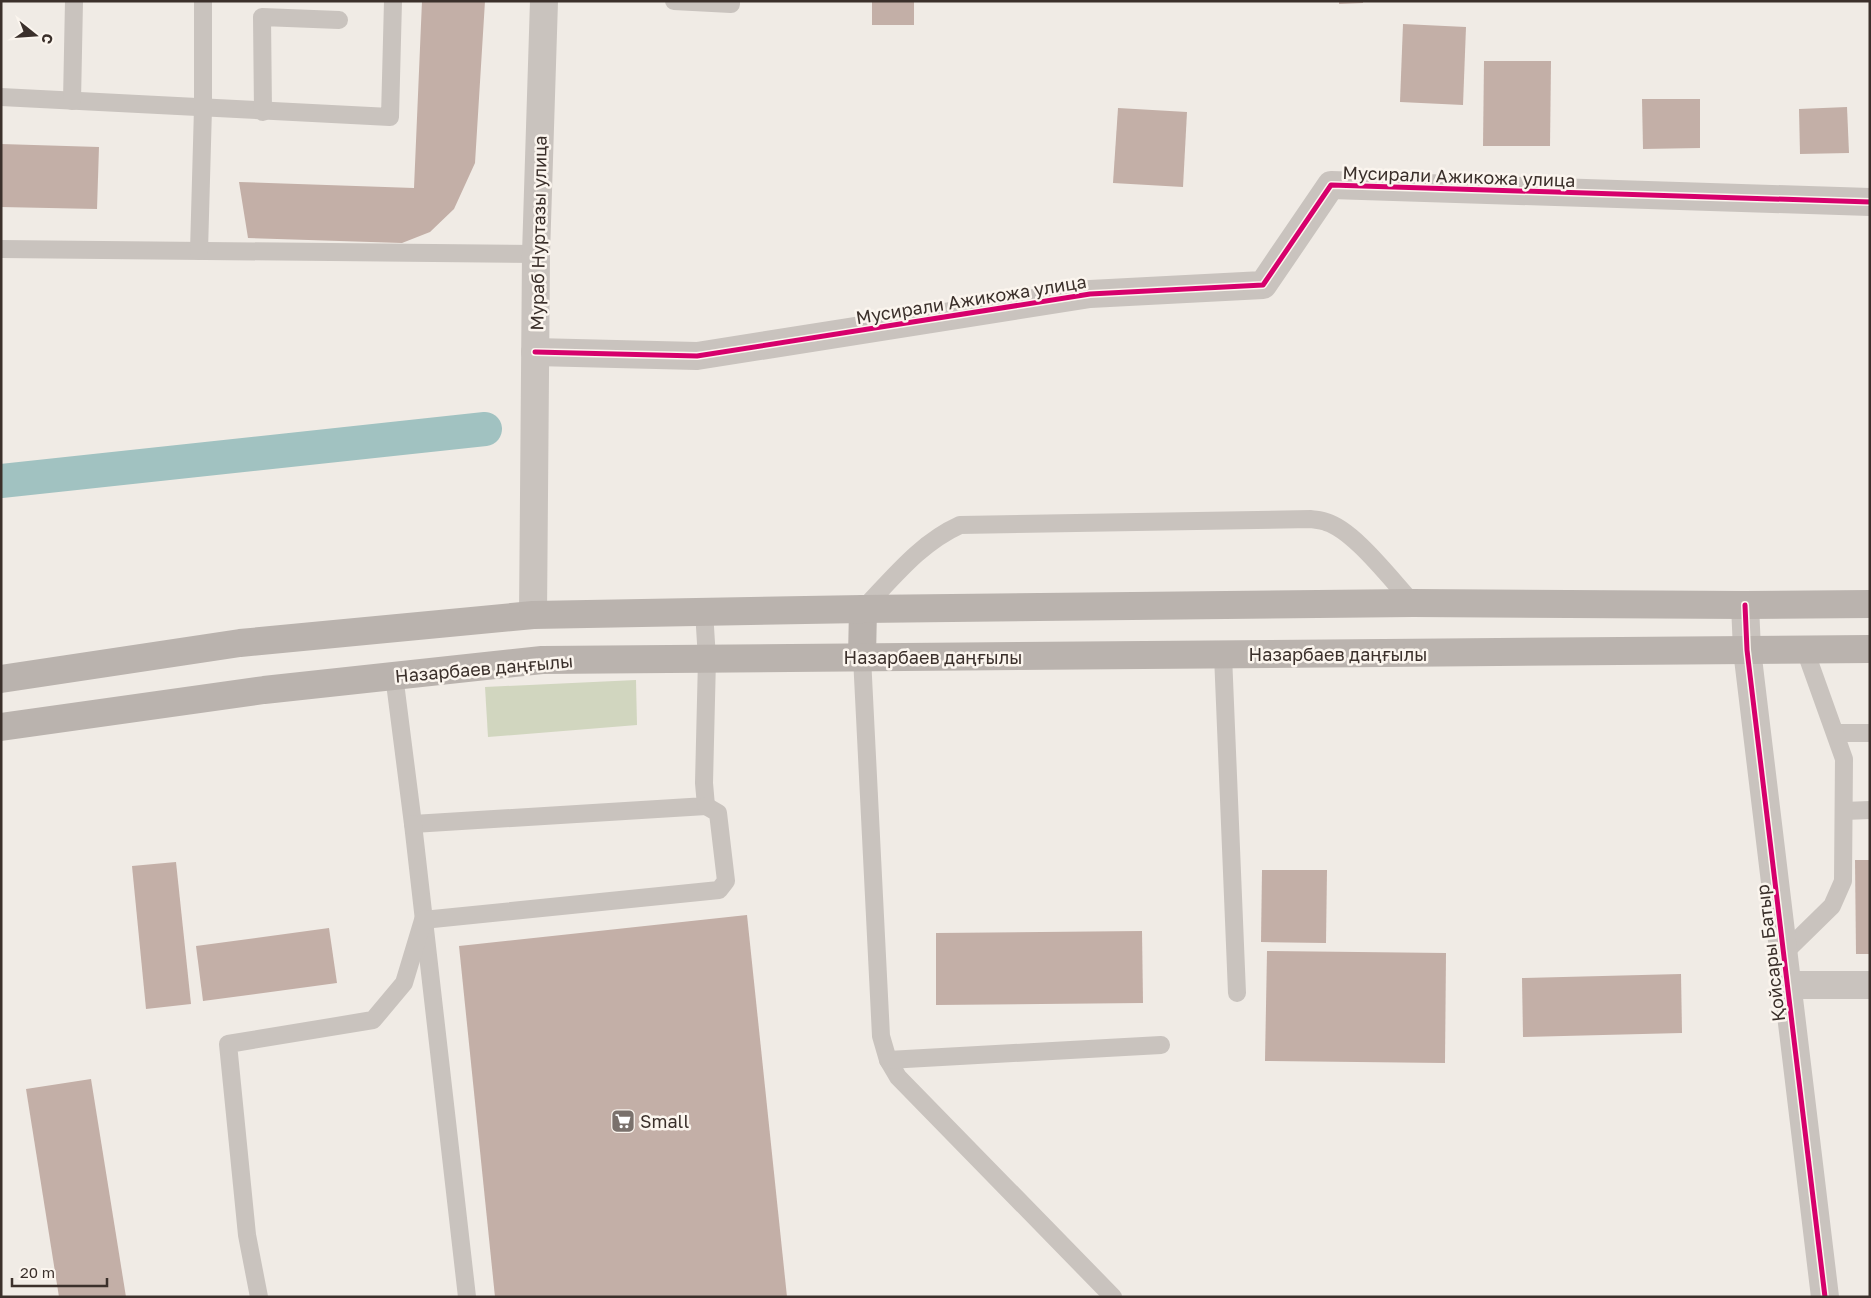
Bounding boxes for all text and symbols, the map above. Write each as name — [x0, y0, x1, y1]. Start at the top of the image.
north arrow — [10, 10, 60, 60]
text: С — [38, 32, 57, 46]
street label: Мураб Нуртазы улица — [525, 135, 551, 331]
street label: Мусирали Ажикожа улица — [1342, 161, 1576, 191]
street label: Мусирали Ажикожа улица — [854, 270, 1088, 328]
street label: Назарбаев даңғылы — [1249, 643, 1427, 665]
street label: Назарбаев даңғылы — [844, 646, 1022, 668]
street label: Назарбаев даңғылы — [394, 649, 574, 687]
street label: Қойсары Батыр — [1751, 883, 1789, 1023]
supermarket icon: Small — [610, 1108, 636, 1134]
place label: Small — [640, 1110, 689, 1132]
scale bar — [12, 1256, 108, 1288]
text: 20 m — [20, 1263, 55, 1281]

